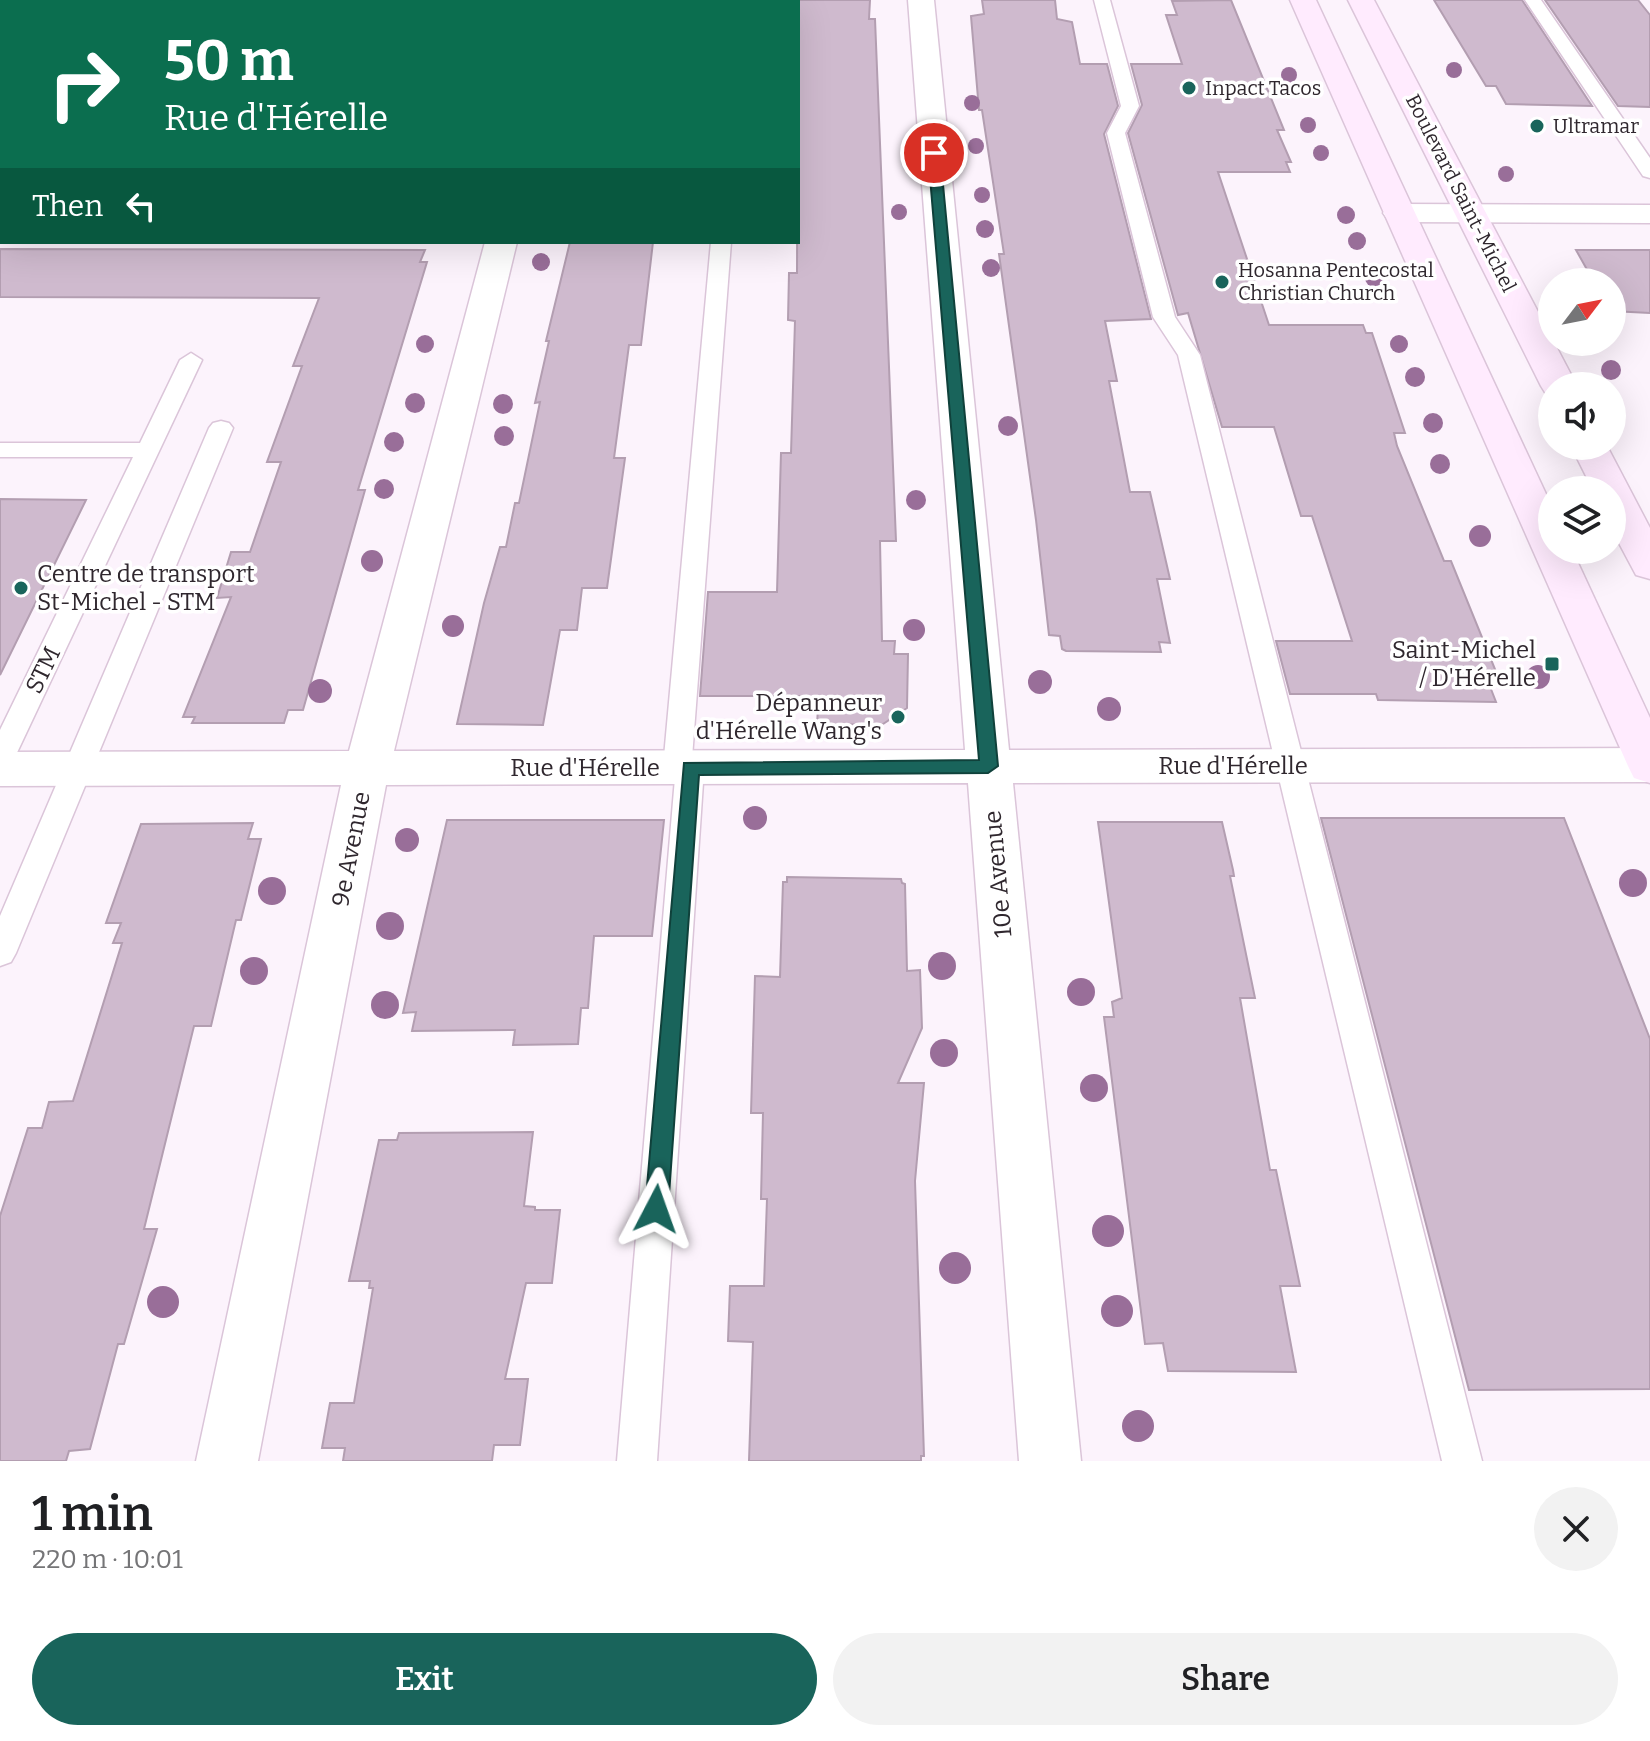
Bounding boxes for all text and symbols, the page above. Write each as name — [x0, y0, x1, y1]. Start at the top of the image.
text: 50 m — [164, 28, 294, 95]
icon: right — [32, 32, 136, 136]
place label: Inpact Tacos — [1205, 76, 1321, 100]
marker: Inpact Tacos — [1180, 79, 1198, 97]
street label: Boulevard Saint-Michel — [1401, 90, 1521, 296]
text: Rue d'Hérelle — [164, 96, 388, 140]
place label: Ultramar — [1553, 114, 1639, 138]
marker: Ultramar — [1528, 117, 1546, 135]
pin — [900, 119, 968, 187]
icon: arrive — [912, 131, 956, 175]
icon: left — [119, 184, 163, 228]
text: Then — [32, 188, 103, 224]
place label: Hosanna Pentecostal Christian Church — [1238, 258, 1434, 305]
north arrow — [1538, 268, 1626, 356]
map controls — [1538, 268, 1626, 564]
marker: Hosanna Pentecostal Christian Church — [1213, 273, 1231, 291]
button: sound — [1538, 372, 1626, 460]
button: layers — [1538, 476, 1626, 564]
place label: Centre de transport St-Michel - STM — [37, 560, 255, 616]
marker: Centre de transport St-Michel - STM — [12, 579, 30, 597]
place label: Saint-Michel / D'Hérelle — [1392, 636, 1536, 692]
street label: STM — [20, 642, 66, 698]
marker: Saint-Michel / D'Hérelle — [1543, 655, 1561, 673]
place label: Dépanneur d'Hérelle Wang's — [696, 689, 882, 745]
marker: Dépanneur d'Hérelle Wang's — [889, 708, 907, 726]
street label: Rue d'Hérelle — [1158, 752, 1308, 780]
street label: Rue d'Hérelle — [510, 754, 660, 782]
street label: 9e Avenue — [326, 789, 376, 909]
street label: 10e Avenue — [978, 809, 1018, 939]
position arrow — [614, 1167, 698, 1251]
text: 1 min — [32, 1485, 153, 1543]
button: close — [1534, 1487, 1618, 1571]
text: 220 m · 10:01 — [32, 1544, 183, 1575]
button: Exit — [32, 1633, 817, 1725]
button: Share — [833, 1633, 1618, 1725]

